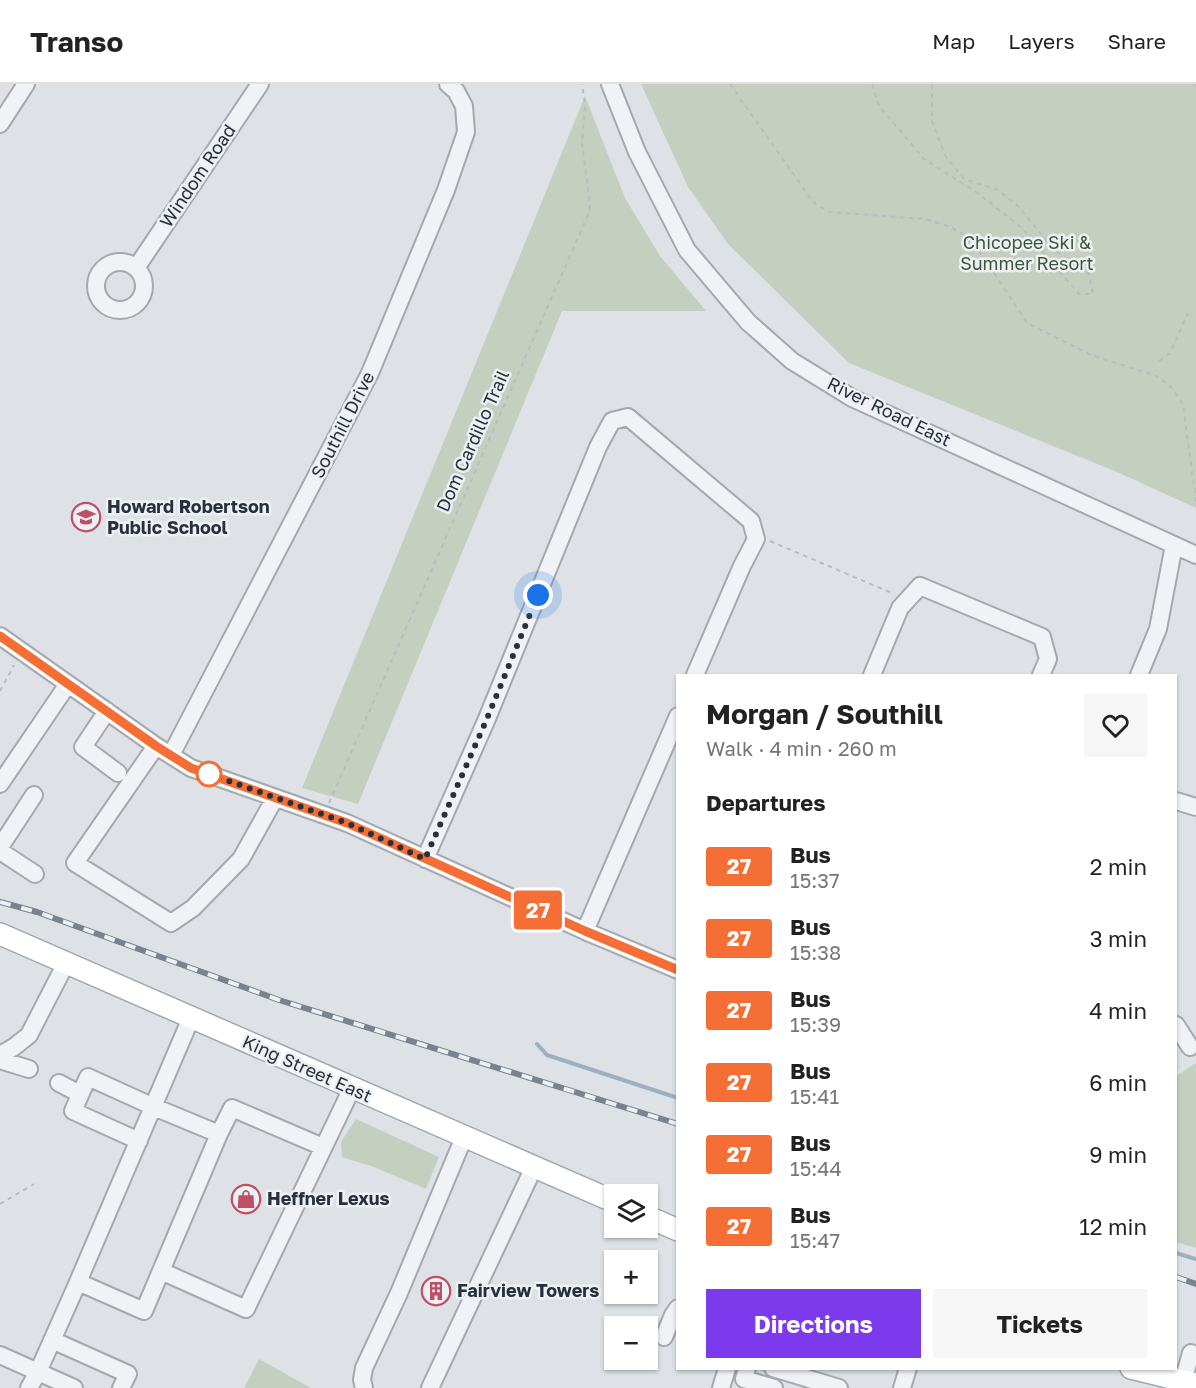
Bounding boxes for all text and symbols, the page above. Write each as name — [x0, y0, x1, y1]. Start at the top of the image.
text: Transo — [30, 25, 123, 58]
text: Map — [932, 28, 975, 54]
text: Layers — [1008, 28, 1075, 54]
text: Share — [1108, 28, 1166, 54]
street label: Windom Road — [155, 120, 240, 231]
park label: Chicopee Ski & Summer Resort — [960, 231, 1094, 274]
street label: Dom Cardillo Trail — [431, 366, 513, 515]
street label: Southill Drive — [306, 367, 378, 482]
street label: River Road East — [824, 372, 955, 451]
place label: Howard Robertson Public School — [107, 495, 270, 538]
school or university icon: Howard Robertson Public School — [70, 501, 102, 533]
your location — [523, 580, 553, 610]
button: heart — [1084, 694, 1147, 757]
text: Morgan / Southill — [706, 697, 943, 730]
text: Walk · 4 min · 260 m — [706, 736, 897, 760]
unlabelled marker — [196, 761, 222, 787]
text: Departures — [706, 789, 825, 816]
text: Bus — [790, 841, 831, 868]
text: 27 — [727, 853, 751, 879]
text: 2 min — [1090, 853, 1147, 880]
text: 15:37 — [790, 868, 840, 892]
line badge: 27 — [511, 890, 565, 930]
text: 27 — [526, 897, 550, 923]
text: Bus — [790, 913, 831, 940]
text: 27 — [727, 925, 751, 951]
text: 3 min — [1090, 925, 1147, 952]
text: 15:38 — [790, 940, 841, 964]
text: Bus — [790, 985, 831, 1012]
text: 27 — [727, 997, 751, 1023]
text: 4 min — [1089, 997, 1147, 1024]
text: 15:39 — [790, 1012, 841, 1036]
street label: King Street East — [239, 1030, 376, 1106]
text: Bus — [790, 1057, 831, 1084]
text: 27 — [727, 1069, 751, 1095]
text: 6 min — [1089, 1069, 1147, 1096]
text: 15:41 — [790, 1084, 839, 1108]
text: Bus — [790, 1129, 831, 1156]
text: 27 — [727, 1141, 751, 1167]
text: 9 min — [1089, 1141, 1147, 1168]
text: 15:44 — [790, 1156, 842, 1180]
shop icon: Heffner Lexus — [230, 1183, 262, 1215]
map controls — [604, 1184, 658, 1370]
button: layers — [604, 1184, 658, 1238]
place label: Heffner Lexus — [267, 1187, 390, 1209]
text: Bus — [790, 1201, 831, 1228]
text: 27 — [727, 1213, 751, 1239]
text: 12 min — [1079, 1213, 1147, 1240]
text: 15:47 — [790, 1228, 840, 1252]
button: + — [604, 1250, 658, 1304]
building icon: Fairview Towers — [420, 1275, 452, 1307]
place label: Fairview Towers — [457, 1279, 599, 1301]
button: Directions — [706, 1289, 921, 1358]
button: Tickets — [933, 1289, 1147, 1358]
button: − — [604, 1316, 658, 1370]

